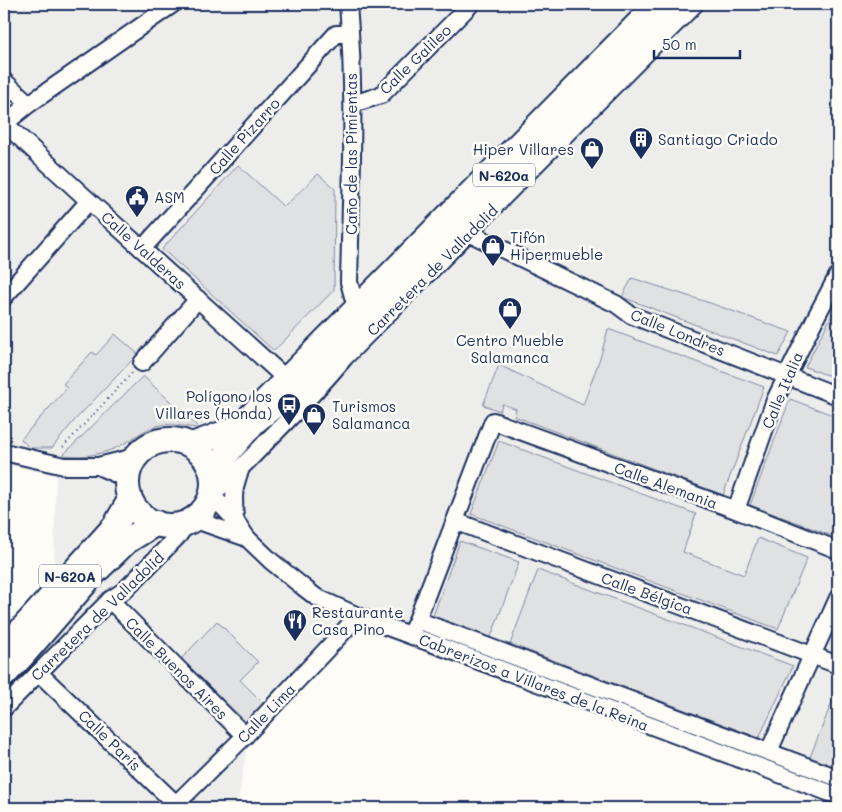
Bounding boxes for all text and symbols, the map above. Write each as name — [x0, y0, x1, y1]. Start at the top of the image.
street label: Calle Galileo — [375, 20, 455, 98]
scale bar — [654, 28, 741, 60]
text: 50 m — [662, 34, 697, 54]
street label: Caño de las Pimientas — [341, 73, 361, 235]
street label: Calle Pizarro — [204, 93, 284, 179]
building icon: Santiago Criado — [628, 126, 654, 160]
place label: Santiago Criado — [658, 129, 778, 149]
shop icon: Hiper Villares — [579, 136, 605, 170]
place label: Hiper Villares — [473, 139, 574, 159]
road number: N-620a — [473, 164, 535, 186]
public building icon: ASM — [124, 184, 150, 218]
place label: ASM — [154, 187, 185, 207]
street label: Carretera de Valladolid — [362, 200, 502, 340]
street label: Calle Valderas — [97, 207, 191, 293]
place label: Tifón Hipermueble — [510, 227, 603, 264]
shop icon: Tifón Hipermueble — [480, 233, 506, 267]
shop icon: Centro Mueble Salamanca — [497, 296, 523, 330]
street label: Calle Londres — [628, 304, 728, 360]
place label: Centro Mueble Salamanca — [456, 330, 564, 367]
street label: Calle Italia — [757, 348, 807, 432]
place label: Polígono los Villares (Honda) — [155, 386, 272, 423]
bus stop icon: Polígono los Villares (Honda) — [276, 392, 302, 426]
place label: Turismos Salamanca — [332, 396, 411, 433]
shop icon: Turismos Salamanca — [301, 402, 327, 436]
street label: Calle Alemania — [612, 457, 720, 513]
street label: Carretera de Valladolid — [26, 547, 168, 685]
road number: N-620A — [39, 564, 101, 588]
street label: Calle Bélgica — [599, 567, 695, 619]
place label: Restaurante Casa Pino — [312, 602, 403, 639]
restaurant icon: Restaurante Casa Pino — [282, 608, 308, 642]
street label: Calle Buenos Aires — [122, 613, 232, 723]
street label: Cabrerizos a Villares de la Reina — [416, 629, 652, 735]
street label: Calle Lima — [233, 679, 299, 747]
street label: Calle París — [74, 705, 146, 775]

